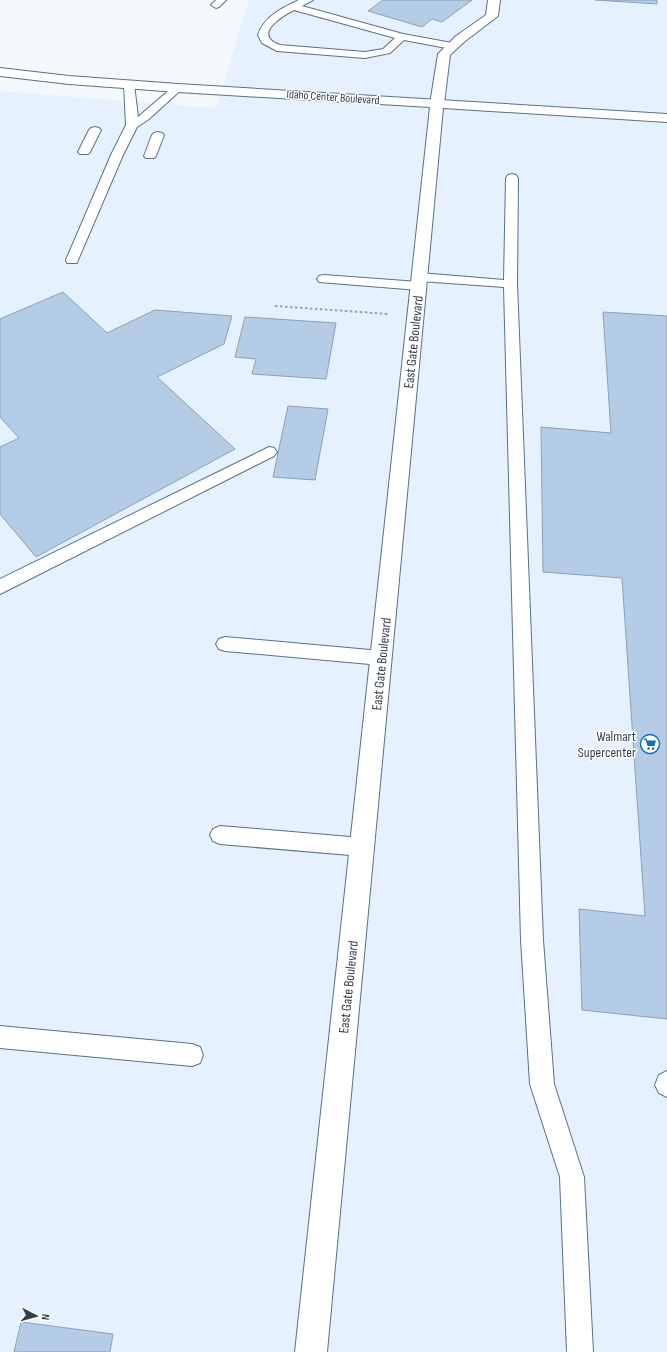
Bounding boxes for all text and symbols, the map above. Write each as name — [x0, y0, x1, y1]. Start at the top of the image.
street label: Idaho Center Boulevard — [286, 87, 380, 108]
street label: East Gate Boulevard — [400, 295, 427, 389]
street label: East Gate Boulevard — [368, 617, 395, 711]
place label: Walmart Supercenter — [578, 728, 636, 761]
supermarket icon: Walmart Supercenter — [639, 733, 661, 755]
street label: East Gate Boulevard — [335, 940, 362, 1034]
north arrow — [16, 1296, 56, 1336]
text: N — [39, 1313, 52, 1321]

